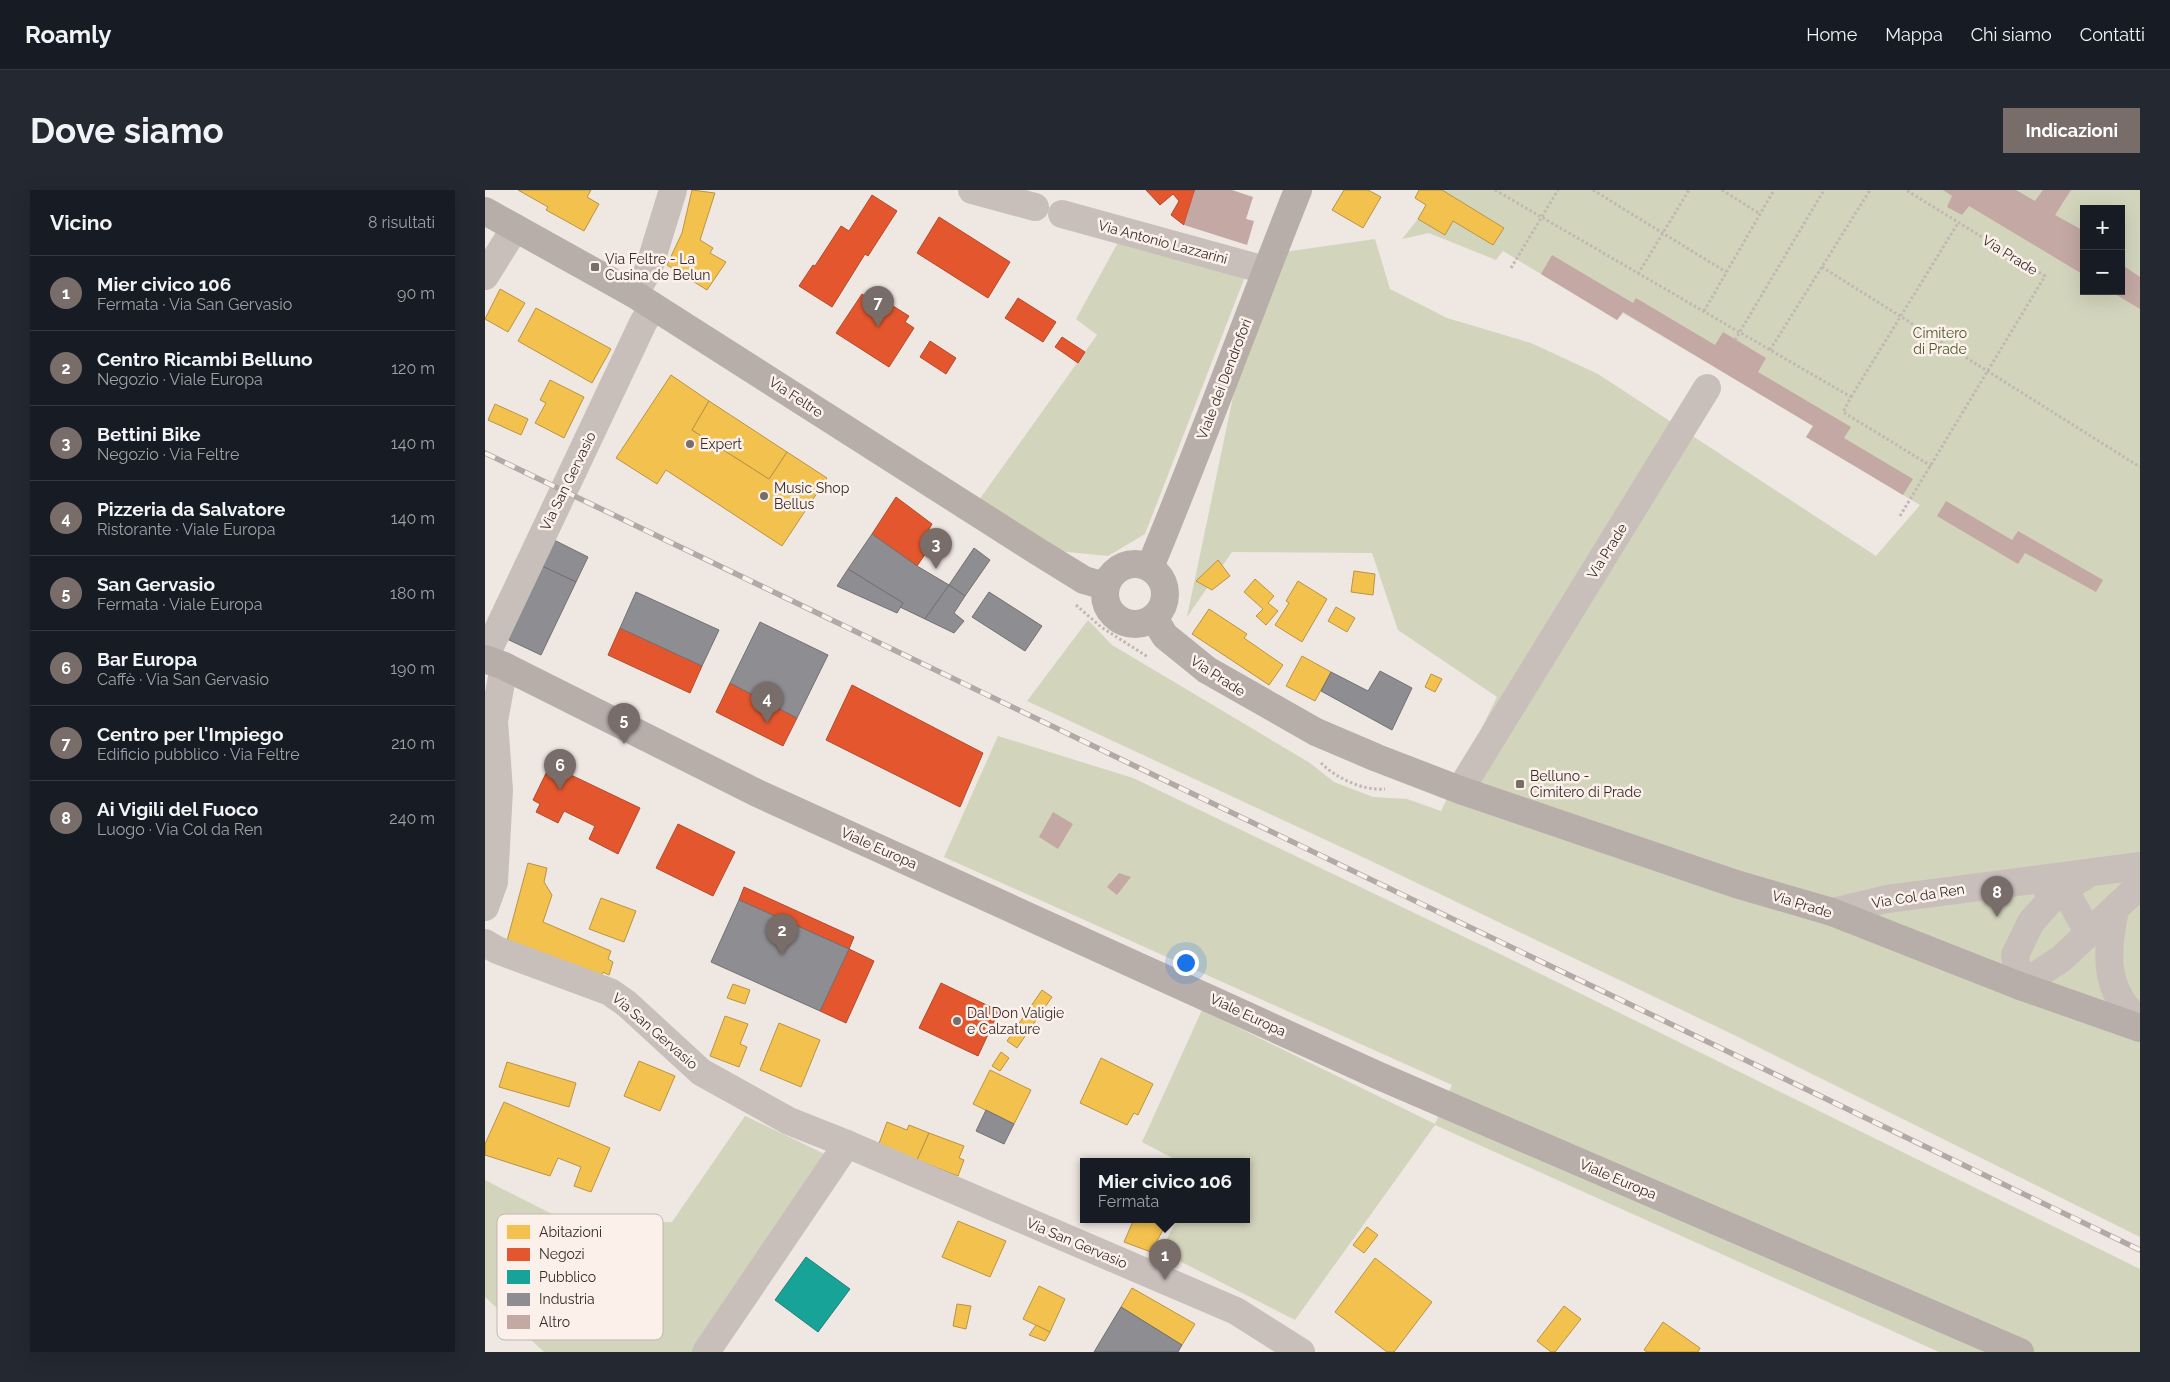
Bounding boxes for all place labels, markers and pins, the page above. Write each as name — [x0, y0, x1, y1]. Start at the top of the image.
place label: Via Feltre - La Cusina de Belun — [605, 251, 710, 283]
marker: Via Feltre - La Cusina de Belun — [589, 261, 601, 273]
pin: 7 — [862, 286, 894, 327]
place label: Expert — [700, 436, 742, 452]
marker: Expert — [684, 438, 696, 450]
place label: Music Shop Bellus — [774, 480, 850, 512]
marker: Music Shop Bellus — [758, 490, 770, 502]
pin: 3 — [920, 528, 952, 569]
pin: 4 — [751, 682, 783, 723]
pin: 5 — [608, 703, 640, 744]
pin: 6 — [544, 749, 576, 790]
place label: Belluno - Cimitero di Prade — [1530, 768, 1641, 800]
marker: Belluno - Cimitero di Prade — [1514, 778, 1526, 790]
pin: 8 — [1981, 876, 2013, 917]
pin: 2 — [766, 914, 798, 955]
place label: Dal Don Valigie e Calzature — [967, 1005, 1064, 1037]
marker: Dal Don Valigie e Calzature — [951, 1015, 963, 1027]
pin: 1 — [1149, 1239, 1181, 1280]

